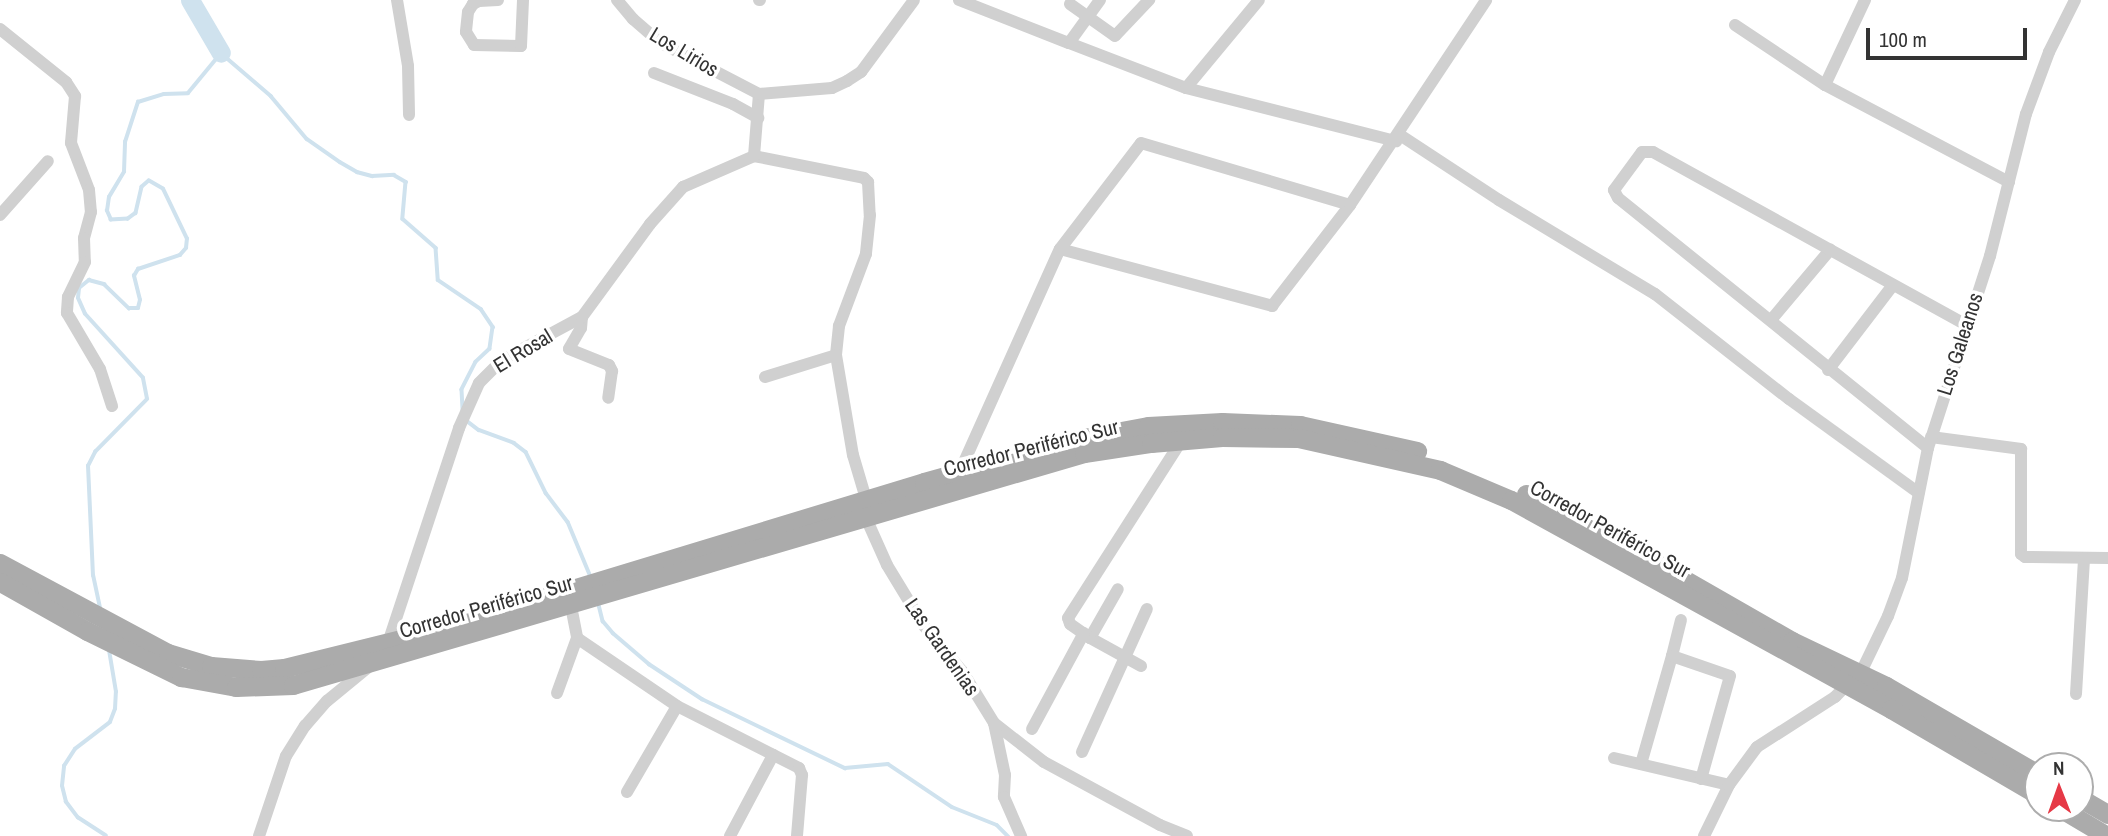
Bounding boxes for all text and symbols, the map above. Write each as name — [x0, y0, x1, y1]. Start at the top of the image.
scale bar — [1870, 14, 2031, 58]
street label: Los Lirios — [645, 22, 723, 82]
text: 100 m — [1879, 25, 1927, 54]
street label: Los Galeanos — [1932, 290, 1988, 398]
street label: El Rosal — [489, 324, 557, 378]
street label: Corredor Periférico Sur — [941, 414, 1121, 482]
street label: Corredor Periférico Sur — [1526, 475, 1694, 583]
street label: Corredor Periférico Sur — [397, 570, 575, 644]
street label: Las Gardenias — [899, 594, 985, 700]
north arrow — [2024, 752, 2094, 822]
text: N — [2053, 755, 2065, 781]

